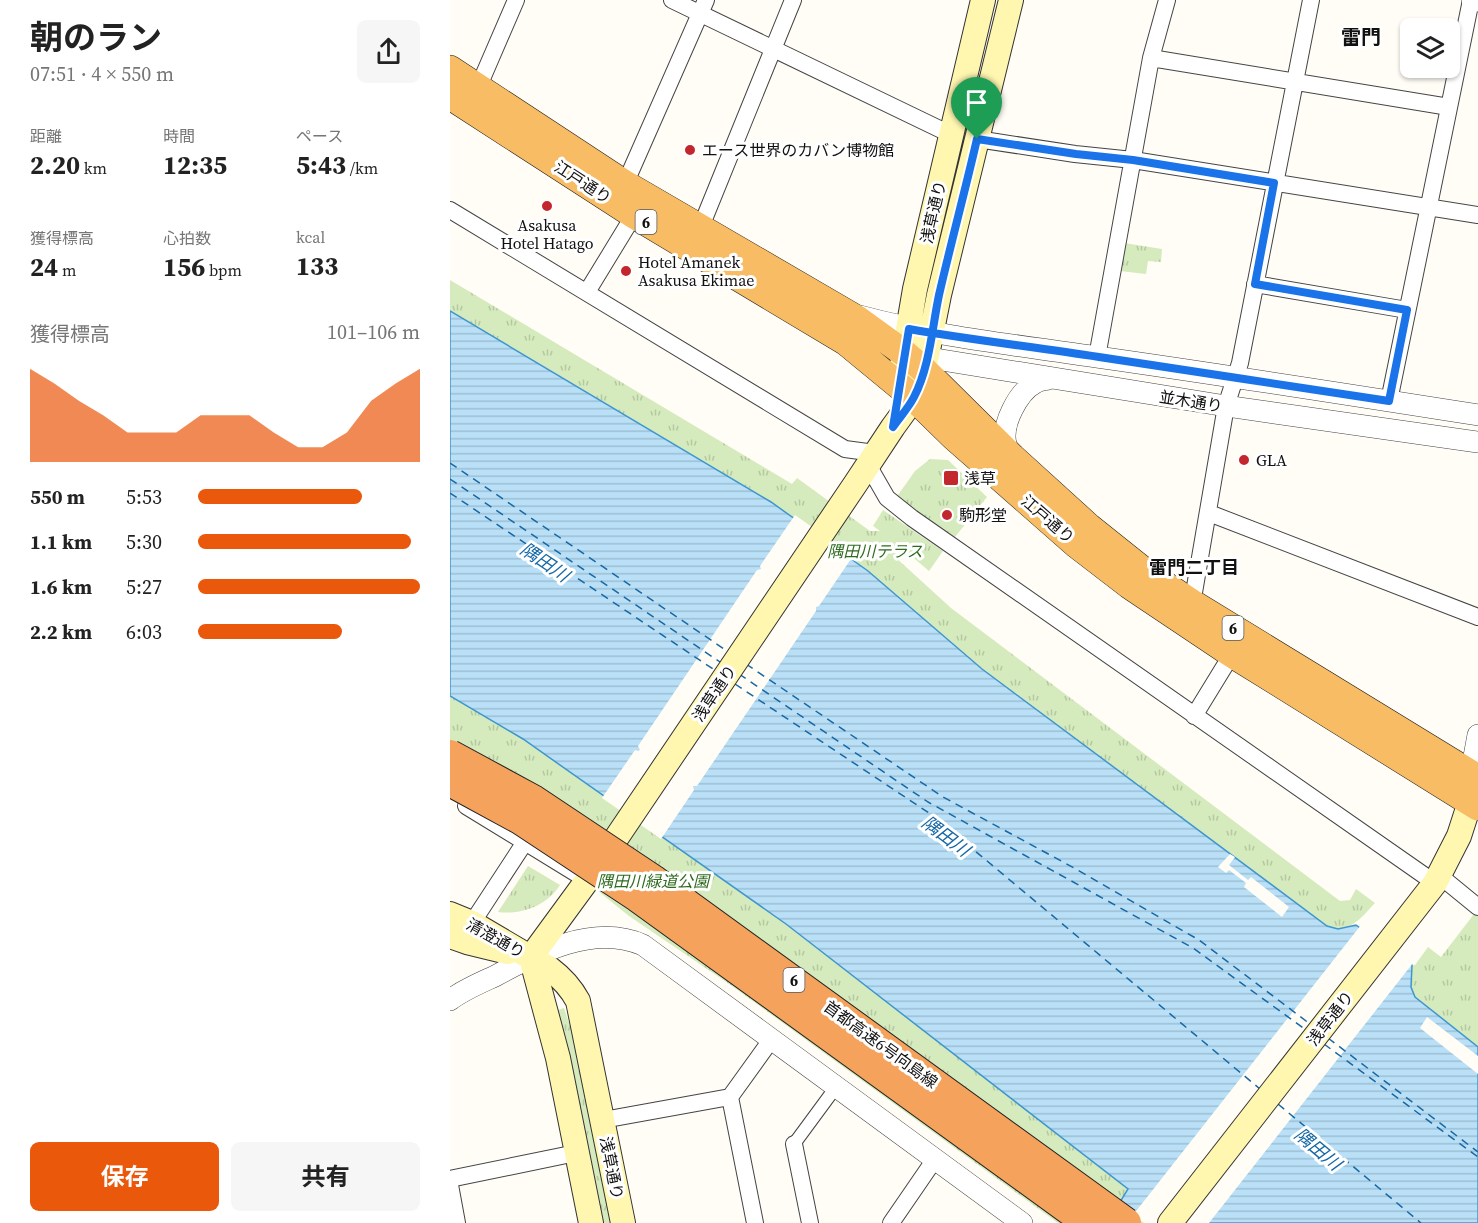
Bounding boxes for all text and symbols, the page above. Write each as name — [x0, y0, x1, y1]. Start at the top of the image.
text: 朝のラン — [30, 15, 162, 60]
map controls — [1400, 18, 1460, 78]
button: layers — [1400, 18, 1460, 78]
button: share — [357, 20, 420, 83]
district label: 雷門 — [1341, 23, 1381, 51]
text: 07:51 · 4 × 550 m — [30, 60, 174, 88]
pin — [951, 77, 1002, 139]
icon: arrive — [960, 86, 993, 119]
text: 距離 — [30, 125, 62, 147]
text: 時間 — [163, 125, 195, 147]
text: ペース — [296, 125, 343, 147]
place label: エース世界のカバン博物館 — [702, 139, 894, 161]
marker: エース世界のカバン博物館 — [683, 143, 697, 157]
text: 2.20 — [30, 147, 80, 183]
text: 12:35 — [163, 147, 227, 183]
text: 5:43 — [296, 147, 346, 183]
street label: 江戸通り — [550, 155, 616, 209]
text: km — [80, 157, 107, 179]
text: /km — [346, 157, 378, 179]
street label: 浅草通り — [915, 178, 951, 246]
marker: Asakusa Hotel Hatago — [540, 199, 554, 213]
road number: 6 — [636, 210, 656, 234]
place label: Asakusa Hotel Hatago — [500, 214, 594, 254]
text: kcal — [296, 226, 325, 248]
text: 獲得標高 — [30, 227, 94, 249]
text: 心拍数 — [163, 227, 211, 249]
text: 133 — [296, 248, 338, 284]
text: 24 — [30, 249, 58, 285]
text: 156 — [163, 249, 205, 285]
place label: Hotel Amanek Asakusa Ekimae — [638, 251, 755, 291]
text: m — [58, 259, 76, 281]
text: bpm — [205, 259, 242, 281]
marker: Hotel Amanek Asakusa Ekimae — [619, 264, 633, 278]
text: 101–106 m — [327, 318, 420, 346]
text: 獲得標高 — [30, 320, 110, 348]
street label: 並木通り — [1158, 385, 1224, 417]
place label: GLA — [1256, 449, 1287, 471]
marker: GLA — [1237, 453, 1251, 467]
place label: 浅草 — [964, 467, 996, 489]
marker: 浅草 — [942, 469, 960, 487]
text: 550 m — [30, 483, 85, 511]
text: 5:53 — [126, 483, 162, 511]
street label: 江戸通り — [1017, 490, 1079, 548]
place label: 駒形堂 — [959, 504, 1007, 526]
marker: 駒形堂 — [940, 508, 954, 522]
text: 1.1 km — [30, 528, 92, 556]
text: 5:30 — [126, 528, 162, 556]
water label: 隅田川 — [516, 537, 576, 589]
park label: 隅田川テラス — [827, 540, 923, 562]
district label: 雷門二丁目 — [1149, 555, 1239, 580]
text: 1.6 km — [30, 573, 92, 601]
text: 5:27 — [126, 573, 162, 601]
road number: 6 — [1222, 616, 1244, 640]
text: 2.2 km — [30, 618, 92, 646]
text: 6:03 — [126, 618, 162, 646]
street label: 浅草通り — [687, 660, 741, 726]
water label: 隅田川 — [917, 810, 977, 863]
park label: 隅田川緑道公園 — [597, 870, 711, 892]
street label: 清澄通り — [463, 913, 529, 963]
road number: 6 — [784, 968, 804, 992]
street label: 浅草通り — [1302, 986, 1358, 1050]
street label: 首都高速6号向島線 — [820, 995, 942, 1093]
water label: 隅田川 — [1289, 1122, 1348, 1177]
street label: 浅草通り — [595, 1134, 629, 1202]
button: 保存 — [30, 1142, 219, 1211]
button: 共有 — [231, 1142, 420, 1211]

